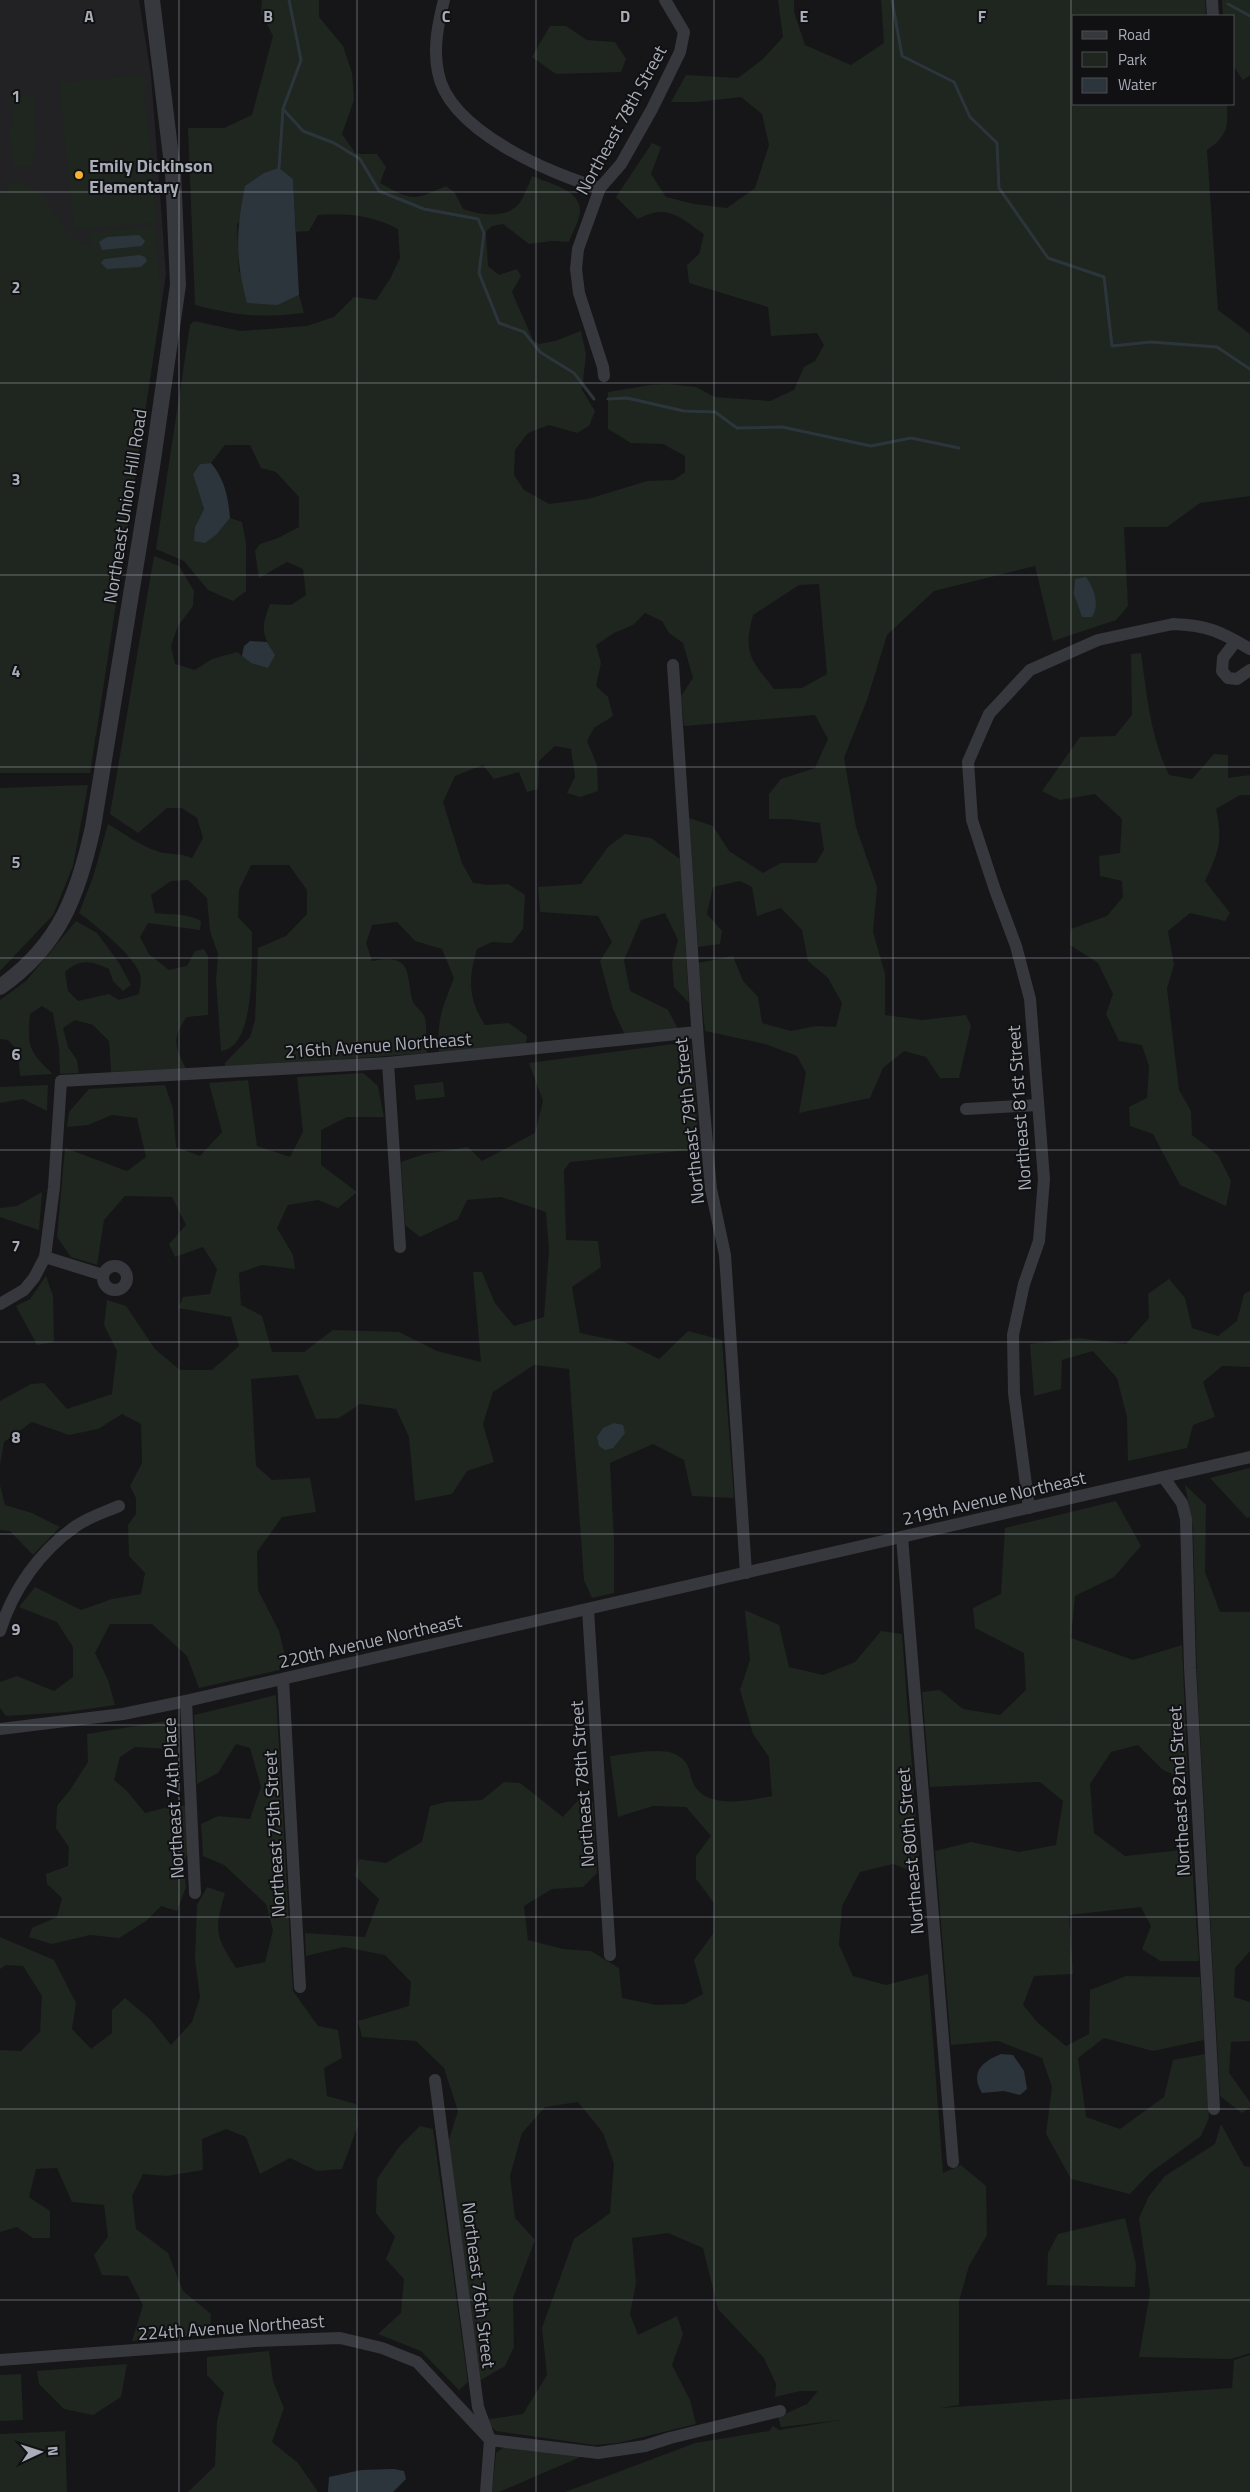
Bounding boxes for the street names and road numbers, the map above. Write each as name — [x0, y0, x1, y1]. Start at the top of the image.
street label: Northeast 78th Street — [569, 40, 674, 200]
street label: Northeast Union Hill Road — [96, 407, 154, 605]
street label: Northeast 81st Street — [1000, 1024, 1038, 1192]
street label: 216th Avenue Northeast — [284, 1025, 473, 1065]
street label: Northeast 79th Street — [667, 1036, 711, 1205]
street label: 219th Avenue Northeast — [900, 1464, 1089, 1532]
street label: 220th Avenue Northeast — [276, 1607, 465, 1675]
street label: Northeast 78th Street — [563, 1699, 601, 1868]
street label: Northeast 82nd Street — [1161, 1705, 1197, 1877]
street label: Northeast 74th Place — [155, 1717, 191, 1879]
street label: Northeast 75th Street — [256, 1749, 292, 1918]
street label: Northeast 80th Street — [889, 1766, 931, 1935]
street label: Northeast 76th Street — [455, 2200, 503, 2370]
street label: 224th Avenue Northeast — [137, 2307, 326, 2347]

